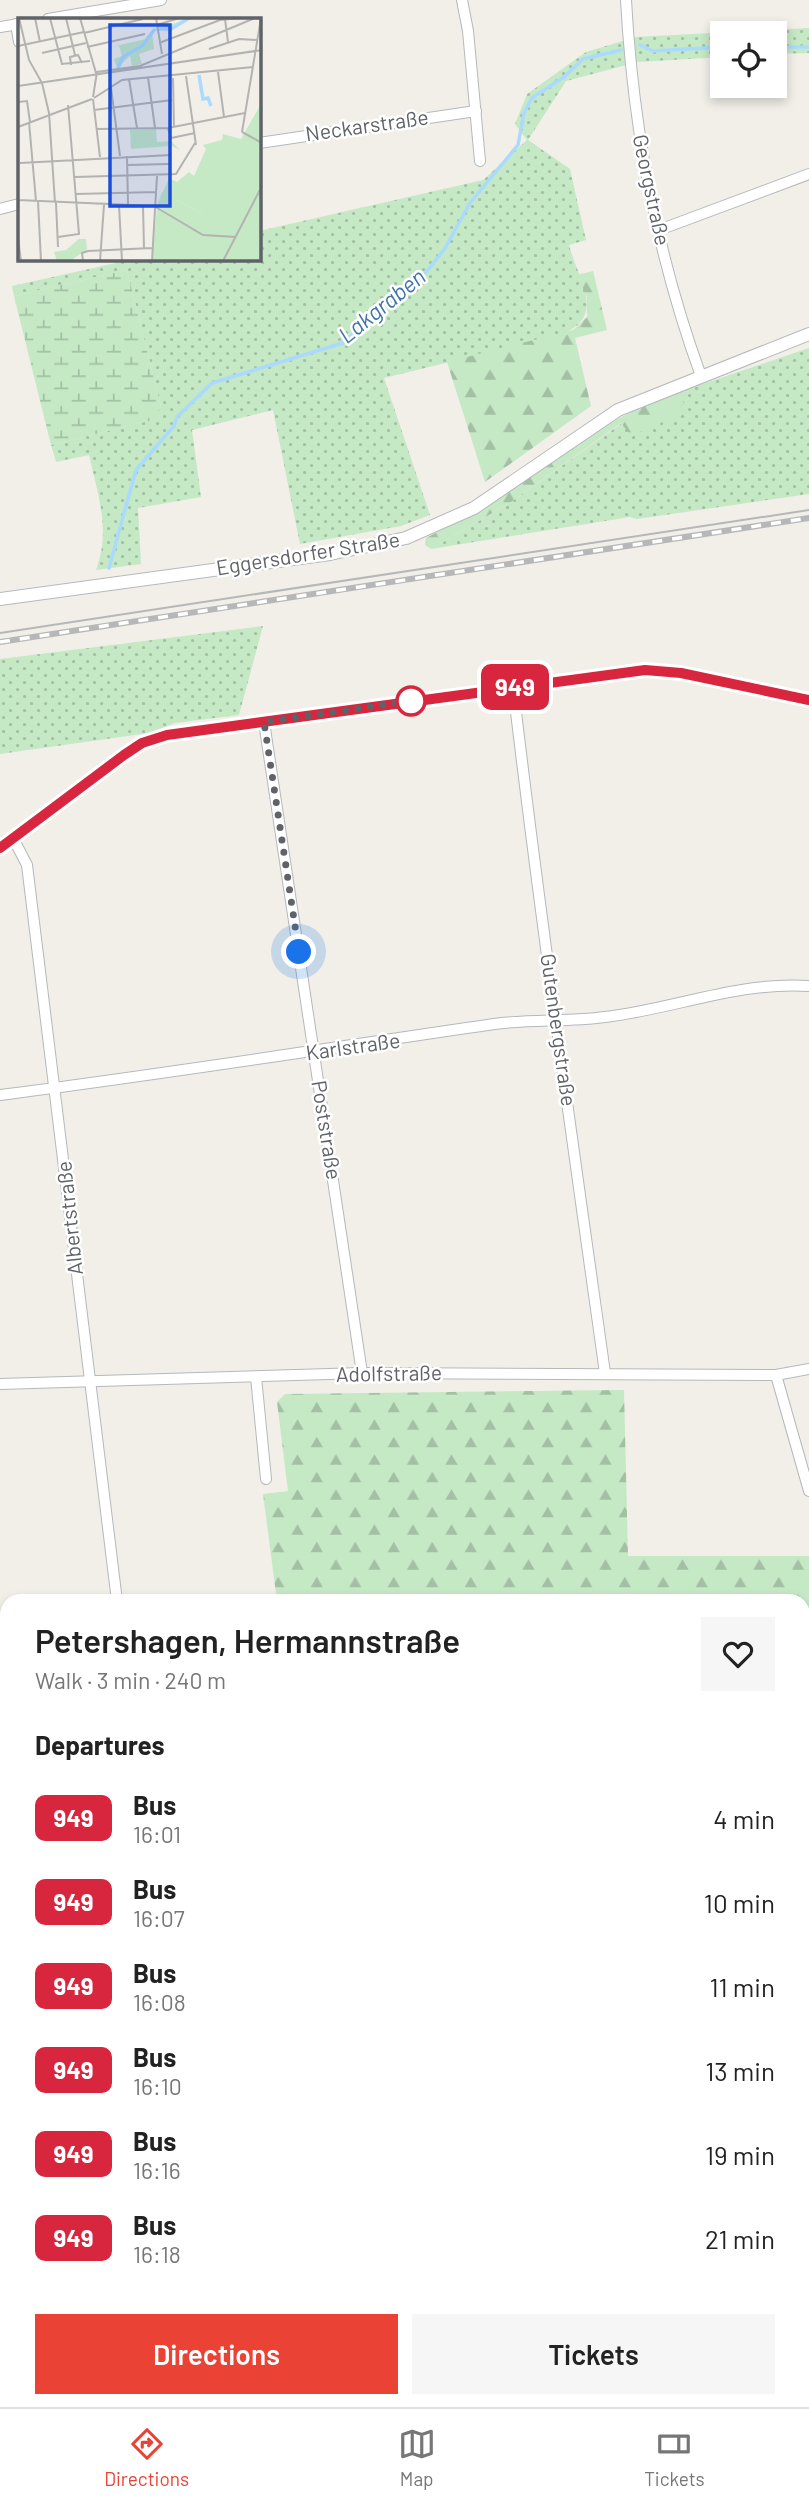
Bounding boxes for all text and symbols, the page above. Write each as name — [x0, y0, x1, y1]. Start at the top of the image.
inset map — [18, 18, 261, 261]
map controls — [710, 21, 787, 98]
button: locate — [710, 21, 787, 98]
street label: Neckarstraße — [304, 104, 430, 146]
street label: Georgstraße — [629, 132, 676, 248]
water label: Lakgraben — [332, 262, 430, 349]
street label: Eggersdorfer Straße — [214, 526, 401, 579]
line badge: 949 — [475, 664, 555, 710]
text: 949 — [495, 672, 535, 701]
unlabelled marker — [396, 686, 426, 716]
your location — [281, 934, 316, 969]
street label: Gutenbergstraße — [536, 952, 583, 1108]
street label: Karlstraße — [304, 1027, 402, 1065]
street label: Poststraße — [307, 1078, 348, 1181]
street label: Albertstraße — [50, 1160, 87, 1276]
street label: Adolfstraße — [336, 1359, 442, 1386]
button: heart — [701, 1617, 775, 1691]
text: Petershagen, Hermannstraße — [35, 1620, 460, 1660]
text: Walk · 3 min · 240 m — [35, 1666, 226, 1694]
text: Departures — [35, 1729, 165, 1760]
text: Bus — [133, 1789, 176, 1820]
text: 949 — [53, 1803, 94, 1832]
text: 4 min — [713, 1803, 775, 1834]
text: 16:01 — [133, 1820, 181, 1848]
text: Bus — [133, 1873, 176, 1904]
text: 949 — [53, 1887, 94, 1916]
text: 10 min — [704, 1887, 775, 1918]
text: 16:07 — [133, 1904, 185, 1932]
text: Bus — [133, 1957, 176, 1988]
text: 949 — [53, 1971, 94, 2000]
text: 11 min — [709, 1971, 775, 2002]
text: 16:08 — [133, 1988, 186, 2016]
text: Bus — [133, 2041, 176, 2072]
text: 949 — [53, 2055, 94, 2084]
text: 13 min — [705, 2055, 775, 2086]
text: 16:10 — [133, 2072, 182, 2100]
text: Bus — [133, 2125, 176, 2156]
text: 949 — [53, 2139, 94, 2168]
text: 19 min — [705, 2139, 775, 2170]
text: 16:16 — [133, 2156, 181, 2184]
text: Bus — [133, 2209, 176, 2240]
text: 949 — [53, 2223, 94, 2252]
text: 21 min — [705, 2223, 775, 2254]
text: 16:18 — [133, 2240, 181, 2268]
button: Directions — [35, 2314, 398, 2394]
button: Tickets — [412, 2314, 775, 2394]
tab: Directions — [104, 2425, 189, 2490]
tab: Map — [398, 2425, 436, 2490]
tab: Tickets — [644, 2425, 705, 2490]

